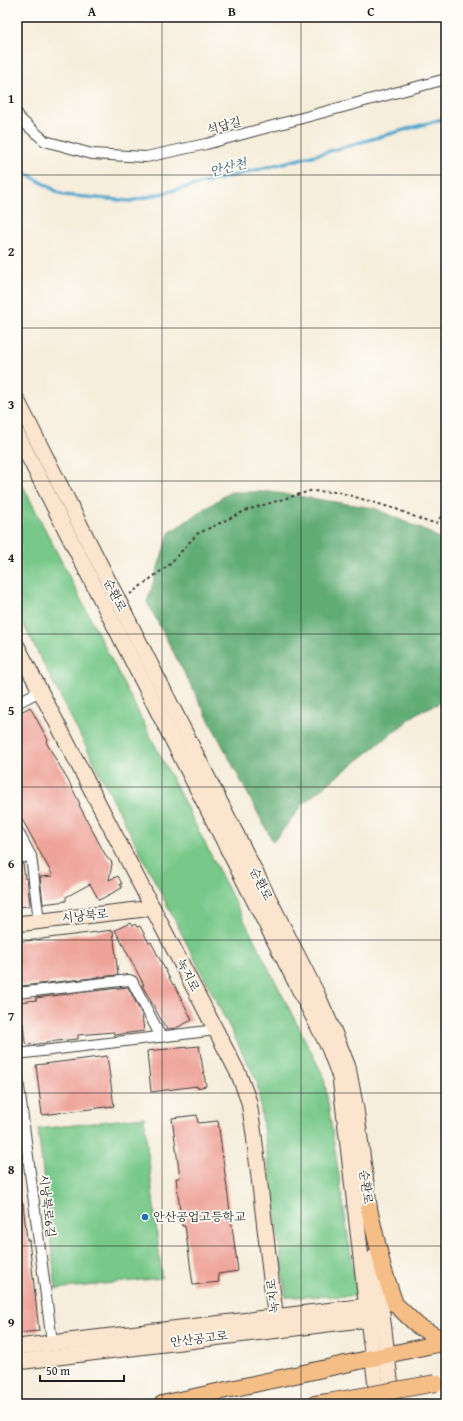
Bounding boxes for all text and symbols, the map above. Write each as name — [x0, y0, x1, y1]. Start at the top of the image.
text: A — [88, 2, 97, 21]
text: B — [228, 2, 236, 21]
text: C — [367, 2, 375, 21]
text: 1 — [8, 89, 14, 108]
street label: 석답길 — [205, 113, 243, 138]
water label: 안산천 — [208, 153, 250, 181]
text: 2 — [8, 242, 15, 261]
text: 3 — [8, 395, 14, 414]
text: 4 — [8, 548, 15, 567]
street label: 순환로 — [100, 575, 131, 614]
text: 5 — [8, 701, 15, 720]
text: 6 — [8, 854, 15, 873]
street label: 순환로 — [246, 864, 277, 903]
street label: 시낭북로 — [61, 905, 109, 926]
street label: 녹지로 — [173, 955, 204, 994]
text: 7 — [8, 1007, 15, 1026]
text: 8 — [8, 1160, 15, 1179]
street label: 순환로 — [356, 1169, 377, 1206]
street label: 시낭북로6길 — [35, 1173, 60, 1239]
place label: 안산공업고등학교 — [153, 1208, 246, 1225]
marker: 안산공업고등학교 — [140, 1212, 150, 1222]
street label: 녹지로 — [262, 1277, 283, 1314]
text: 9 — [8, 1313, 15, 1332]
street label: 안산공고로 — [169, 1326, 229, 1350]
scale bar — [40, 1357, 124, 1383]
text: 50 m — [46, 1362, 70, 1379]

